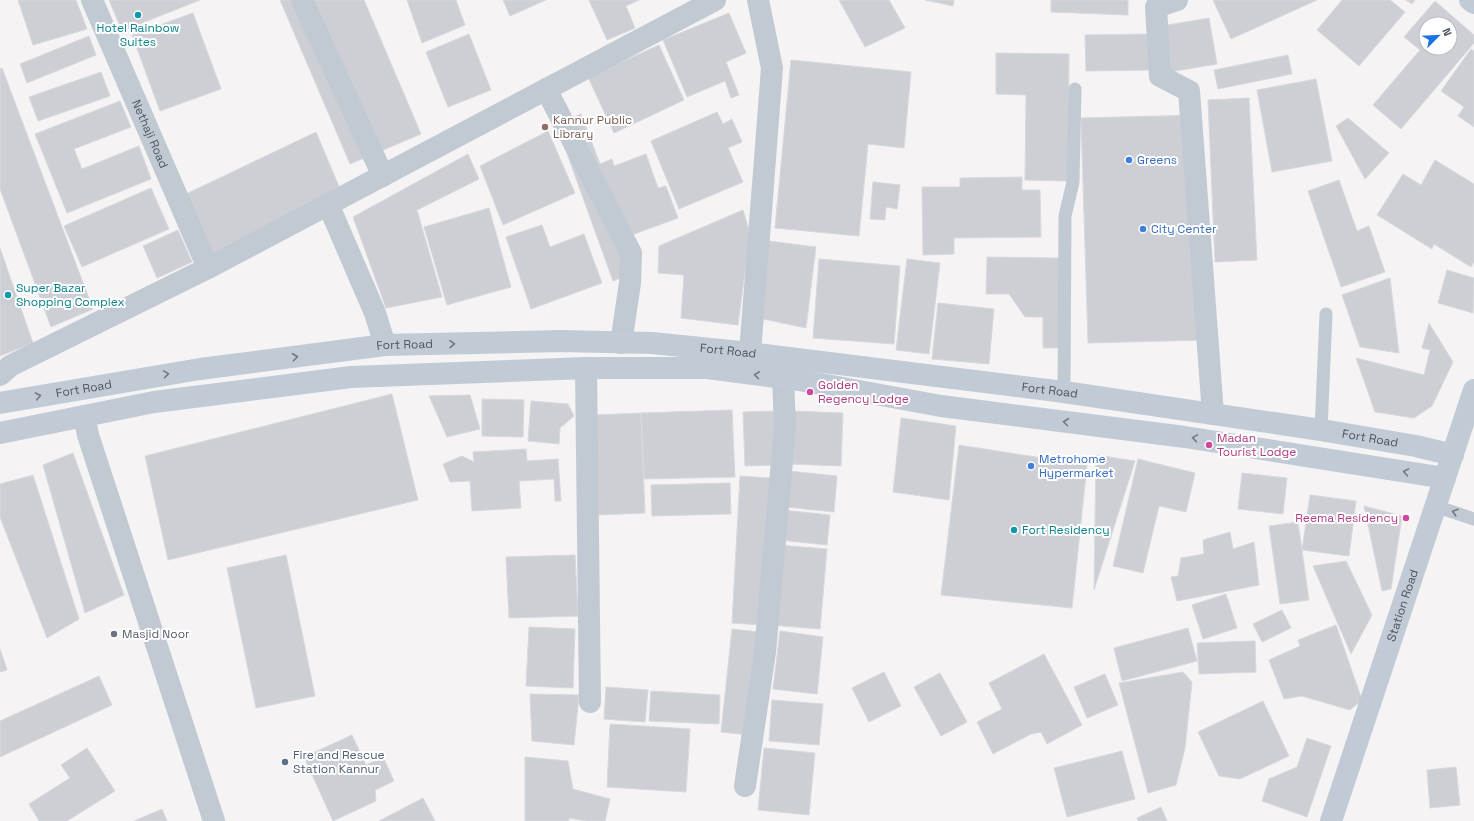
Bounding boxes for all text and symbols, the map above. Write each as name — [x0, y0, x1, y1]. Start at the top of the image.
marker: Hotel Rainbow Suites — [133, 10, 143, 20]
north arrow — [1418, 16, 1458, 56]
place label: Hotel Rainbow Suites — [97, 20, 179, 50]
text: N — [1439, 26, 1455, 38]
street label: Nethaji Road — [128, 97, 172, 171]
place label: Kannur Public Library — [553, 112, 632, 142]
marker: Kannur Public Library — [540, 122, 550, 132]
place label: Greens — [1137, 152, 1177, 168]
marker: Greens — [1124, 155, 1134, 165]
place label: City Center — [1151, 221, 1217, 237]
marker: City Center — [1138, 224, 1148, 234]
place label: Super Bazar Shopping Complex — [16, 280, 125, 310]
marker: Super Bazar Shopping Complex — [3, 290, 13, 300]
street label: Fort Road — [375, 336, 433, 354]
one-way arrow — [449, 339, 455, 348]
street label: Fort Road — [699, 340, 757, 362]
one-way arrow — [292, 353, 298, 362]
one-way arrow — [163, 371, 170, 379]
one-way arrow — [754, 371, 761, 380]
street label: Fort Road — [55, 376, 113, 401]
place label: Golden Regency Lodge — [818, 377, 909, 407]
street label: Fort Road — [1021, 379, 1079, 402]
marker: Golden Regency Lodge — [805, 387, 815, 397]
one-way arrow — [35, 392, 41, 401]
one-way arrow — [1063, 417, 1069, 426]
street label: Fort Road — [1341, 426, 1399, 451]
place label: Madan Tourist Lodge — [1217, 430, 1296, 460]
one-way arrow — [1192, 434, 1198, 443]
marker: Madan Tourist Lodge — [1204, 440, 1214, 450]
place label: Metrohome Hypermarket — [1039, 451, 1114, 481]
marker: Metrohome Hypermarket — [1026, 461, 1036, 471]
one-way arrow — [1403, 468, 1409, 477]
one-way arrow — [1451, 509, 1458, 517]
place label: Reema Residency — [1295, 510, 1398, 526]
marker: Reema Residency — [1401, 513, 1411, 523]
place label: Fort Residency — [1022, 522, 1110, 538]
marker: Fort Residency — [1009, 525, 1019, 535]
street label: Station Road — [1383, 567, 1422, 644]
place label: Masjid Noor — [122, 626, 190, 642]
marker: Masjid Noor — [109, 629, 119, 639]
place label: Fire and Rescue Station Kannur — [293, 747, 385, 777]
marker: Fire and Rescue Station Kannur — [280, 757, 290, 767]

